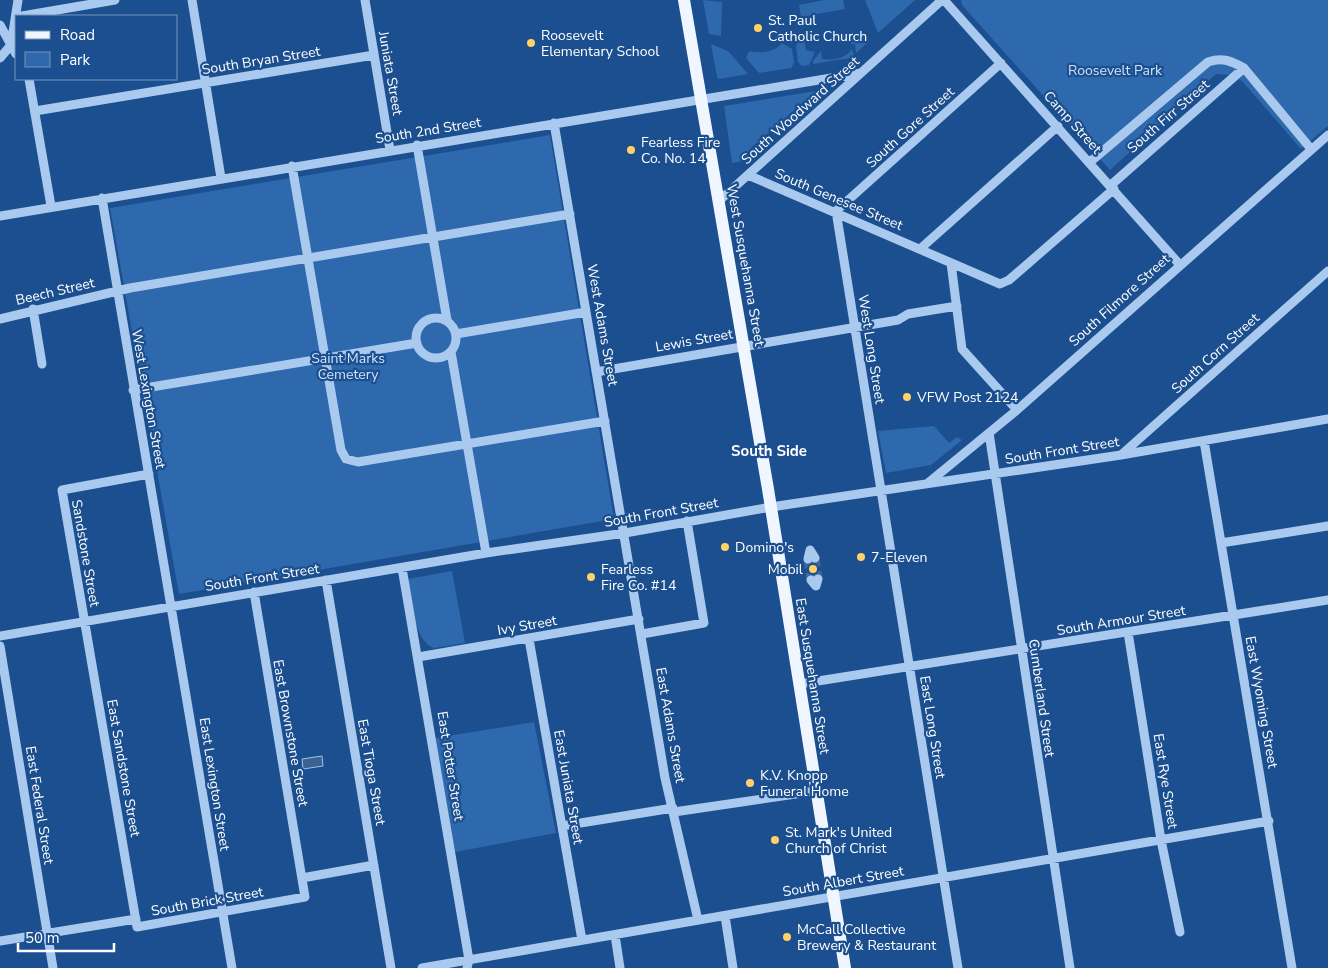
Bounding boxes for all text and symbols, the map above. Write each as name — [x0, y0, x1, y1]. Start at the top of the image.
place label: St. Paul Catholic Church — [768, 11, 867, 46]
legend — [15, 15, 178, 80]
marker: St. Paul Catholic Church — [752, 22, 764, 34]
text: Road — [60, 25, 95, 45]
place label: Roosevelt Elementary School — [541, 26, 660, 61]
street label: Juniata Street — [374, 29, 407, 117]
marker: Roosevelt Elementary School — [525, 37, 537, 49]
street label: South Bryan Street — [200, 42, 322, 79]
text: Park — [60, 50, 90, 70]
street label: South Woodward Street — [737, 52, 864, 169]
park label: Roosevelt Park — [1068, 61, 1163, 80]
street label: South Firr Street — [1123, 75, 1214, 157]
street label: South Gore Street — [862, 83, 959, 172]
street label: Camp Street — [1039, 87, 1106, 158]
street label: South 2nd Street — [374, 113, 483, 148]
place label: Fearless Fire Co. No. 14 — [641, 133, 720, 168]
marker: Fearless Fire Co. No. 14 — [625, 144, 637, 156]
street label: South Genesee Street — [772, 164, 906, 235]
street label: West Susquehanna Street — [722, 183, 769, 348]
street label: South Filmore Street — [1065, 250, 1174, 351]
street label: West Adams Street — [582, 263, 623, 388]
street label: Beech Street — [14, 273, 97, 310]
street label: West Long Street — [853, 293, 890, 405]
street label: South Corn Street — [1167, 309, 1263, 398]
street label: Lewis Street — [654, 324, 734, 357]
street label: West Lexington Street — [127, 328, 170, 470]
park label: Saint Marks Cemetery — [311, 349, 385, 384]
place label: VFW Post 2124 — [916, 388, 1018, 407]
marker: VFW Post 2124 — [901, 391, 913, 403]
street label: South Front Street — [1004, 432, 1121, 469]
district label: South Side — [731, 441, 807, 461]
street label: South Front Street — [603, 493, 720, 532]
street label: Sandstone Street — [67, 498, 104, 608]
place label: Domino's — [735, 538, 794, 557]
marker: Domino's — [719, 541, 731, 553]
place label: 7-Eleven — [871, 548, 927, 567]
marker: 7-Eleven — [855, 551, 867, 563]
street label: South Front Street — [204, 559, 321, 596]
place label: Fearless Fire Co. #14 — [601, 560, 676, 595]
place label: Mobil — [768, 560, 804, 579]
marker: Mobil — [807, 563, 819, 575]
marker: Fearless Fire Co. #14 — [585, 571, 597, 583]
street label: East Susquehanna Street — [791, 597, 834, 756]
street label: South Armour Street — [1055, 601, 1187, 640]
street label: Ivy Street — [496, 611, 558, 640]
street label: East Wyoming Street — [1241, 635, 1282, 770]
street label: Cumberland Street — [1024, 638, 1059, 759]
street label: East Brownstone Street — [268, 658, 313, 808]
street label: East Adams Street — [651, 666, 690, 784]
street label: East Long Street — [915, 674, 950, 780]
street label: East Sandstone Street — [102, 698, 145, 838]
street label: East Potter Street — [432, 710, 469, 822]
street label: East Lexington Street — [195, 716, 234, 852]
street label: East Tioga Street — [353, 717, 390, 827]
street label: East Juniata Street — [549, 728, 588, 846]
street label: East Rye Street — [1149, 732, 1182, 830]
street label: East Federal Street — [21, 745, 58, 866]
place label: K.V. Knopp Funeral Home — [760, 766, 849, 801]
marker: K.V. Knopp Funeral Home — [744, 777, 756, 789]
place label: St. Mark's United Church of Christ — [785, 823, 892, 858]
marker: St. Mark's United Church of Christ — [769, 834, 781, 846]
street label: South Albert Street — [781, 861, 905, 902]
street label: South Brick Street — [149, 882, 265, 921]
scale bar — [18, 920, 114, 952]
place label: McCall Collective Brewery & Restaurant — [797, 920, 936, 955]
text: 50 m — [25, 928, 60, 948]
marker: McCall Collective Brewery & Restaurant — [781, 931, 793, 943]

